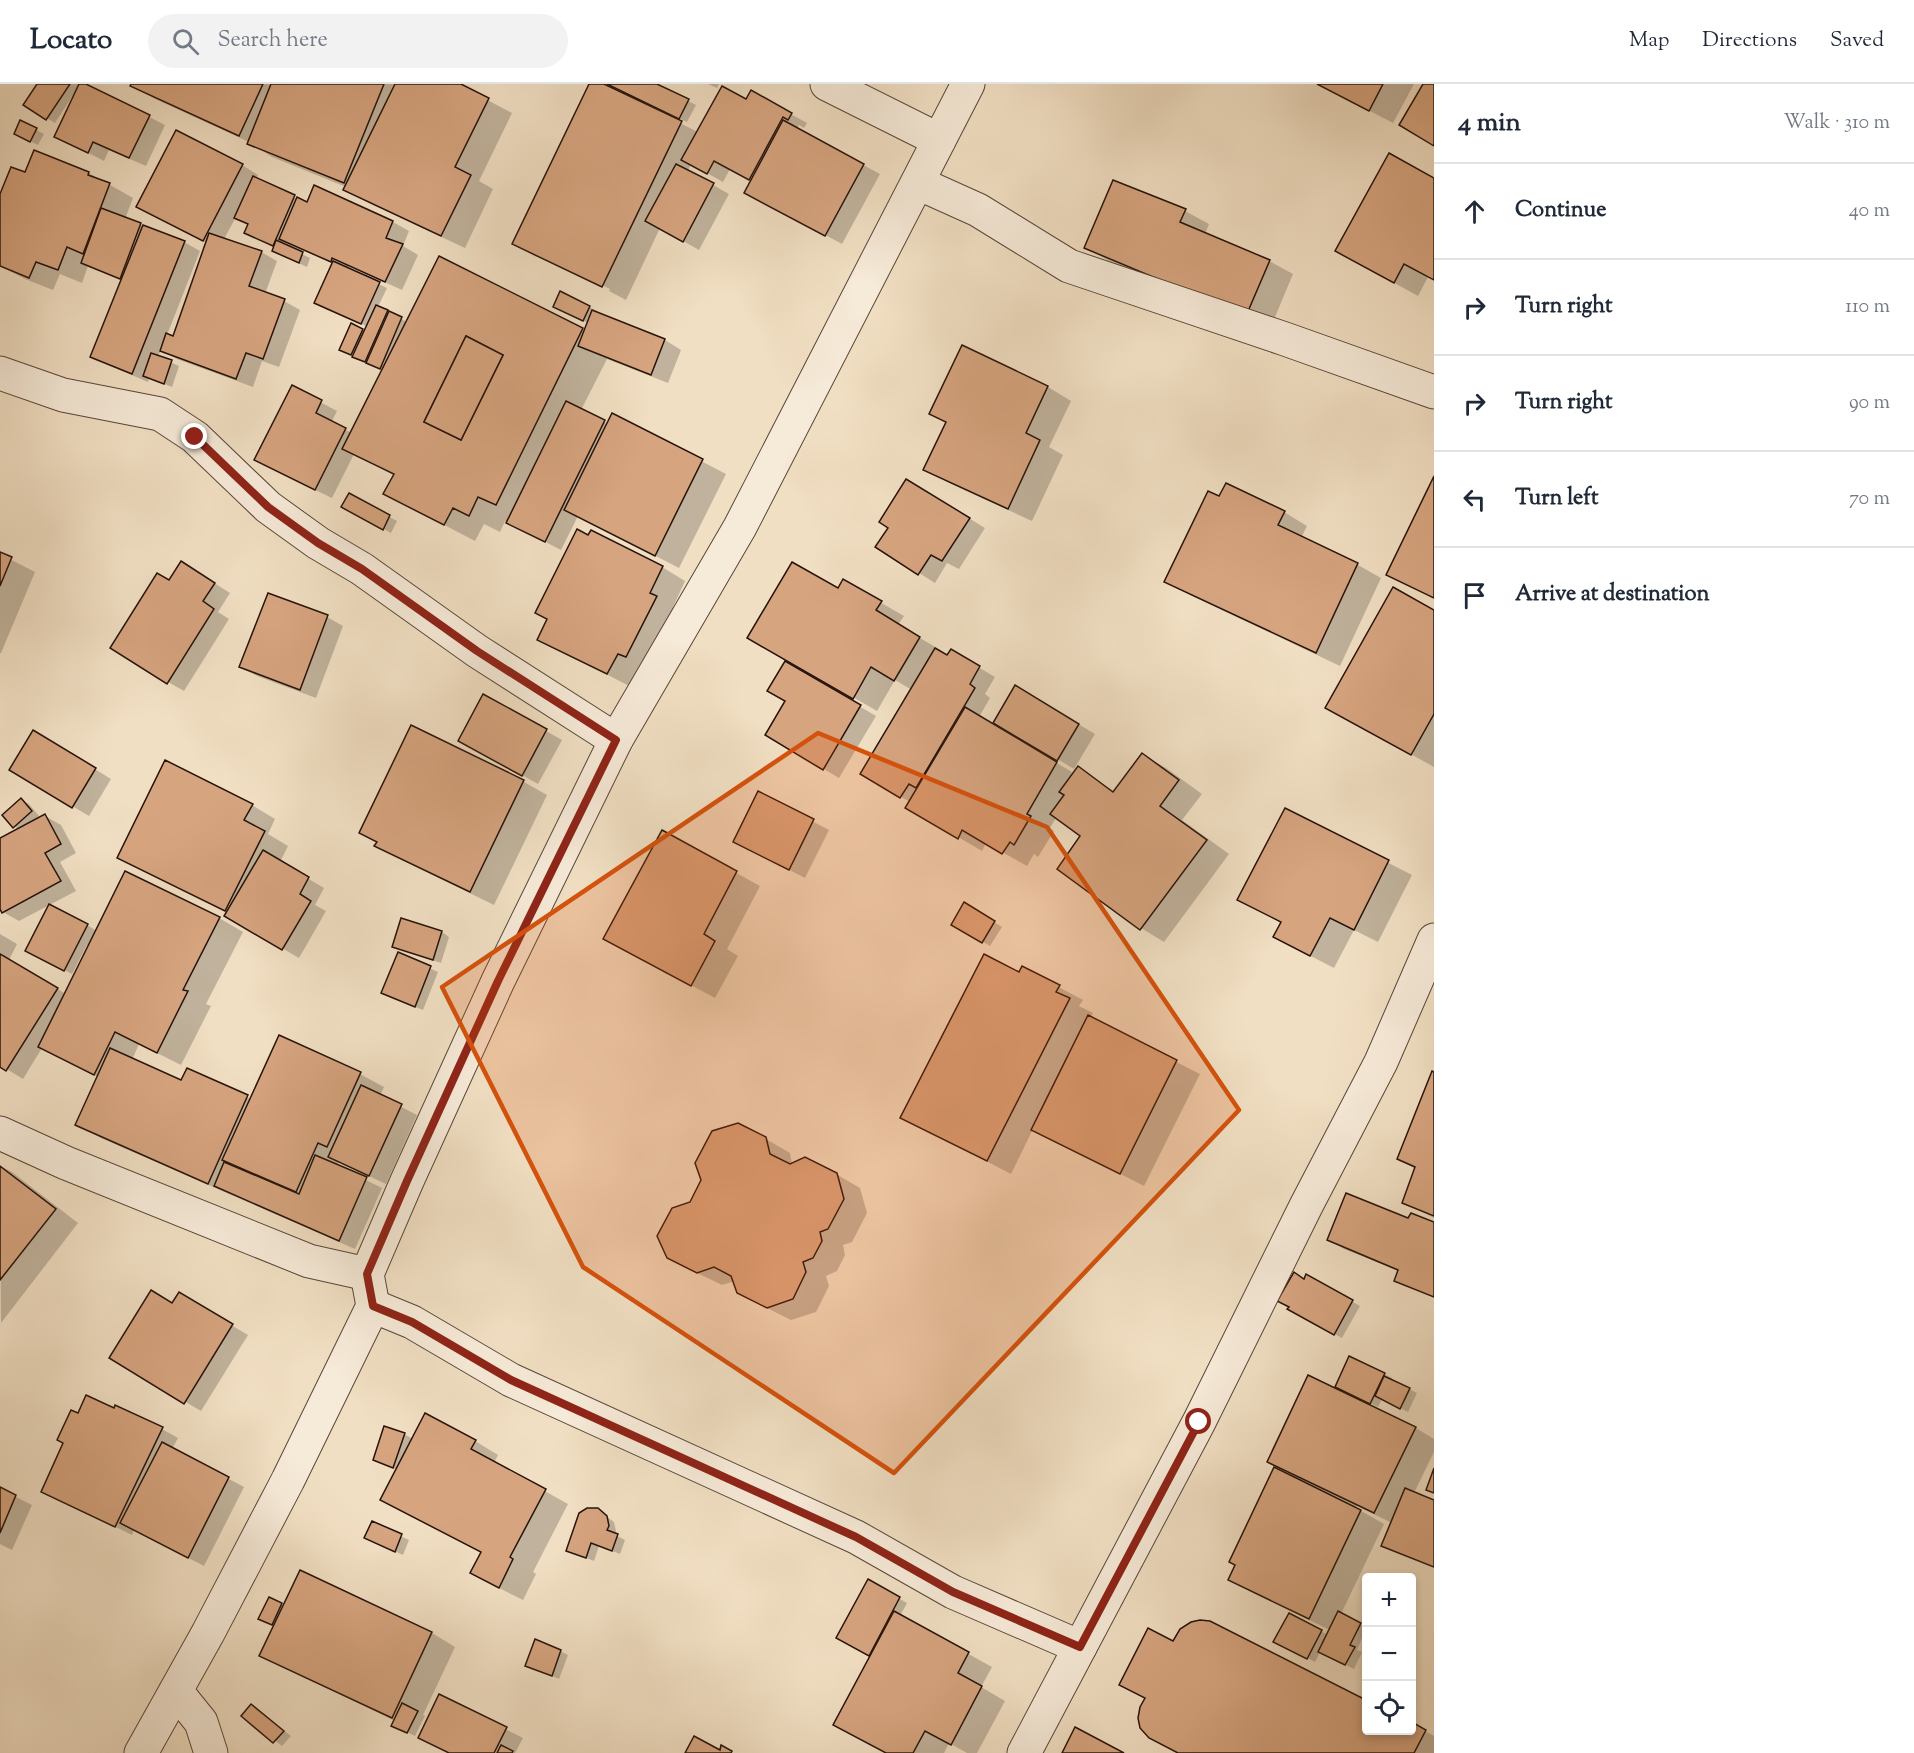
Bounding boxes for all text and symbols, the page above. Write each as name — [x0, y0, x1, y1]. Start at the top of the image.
search box — [148, 14, 568, 68]
text: Locato — [30, 21, 112, 61]
icon: search — [169, 25, 202, 58]
text: Search here — [217, 25, 328, 57]
text: Map — [1629, 26, 1669, 56]
text: Directions — [1702, 26, 1797, 56]
text: Saved — [1830, 26, 1884, 56]
text: 4 min — [1458, 105, 1521, 142]
text: Walk · 310 m — [1783, 109, 1890, 138]
icon: ahead — [1458, 195, 1491, 228]
text: Continue — [1515, 195, 1606, 227]
text: 40 m — [1849, 197, 1890, 226]
icon: right — [1458, 291, 1491, 324]
text: Turn right — [1515, 291, 1612, 323]
text: 110 m — [1845, 293, 1890, 322]
icon: right — [1458, 387, 1491, 420]
text: Turn right — [1515, 387, 1612, 419]
text: 90 m — [1849, 389, 1890, 418]
route end — [181, 423, 207, 449]
icon: left — [1458, 483, 1491, 516]
text: Turn left — [1515, 483, 1598, 515]
text: 70 m — [1849, 485, 1890, 514]
icon: arrive — [1458, 579, 1491, 612]
text: Arrive at destination — [1515, 579, 1710, 611]
route start — [1185, 1408, 1211, 1434]
map controls — [1362, 1573, 1416, 1735]
button: + — [1362, 1573, 1416, 1627]
button: − — [1362, 1627, 1416, 1681]
button: locate — [1362, 1681, 1416, 1735]

